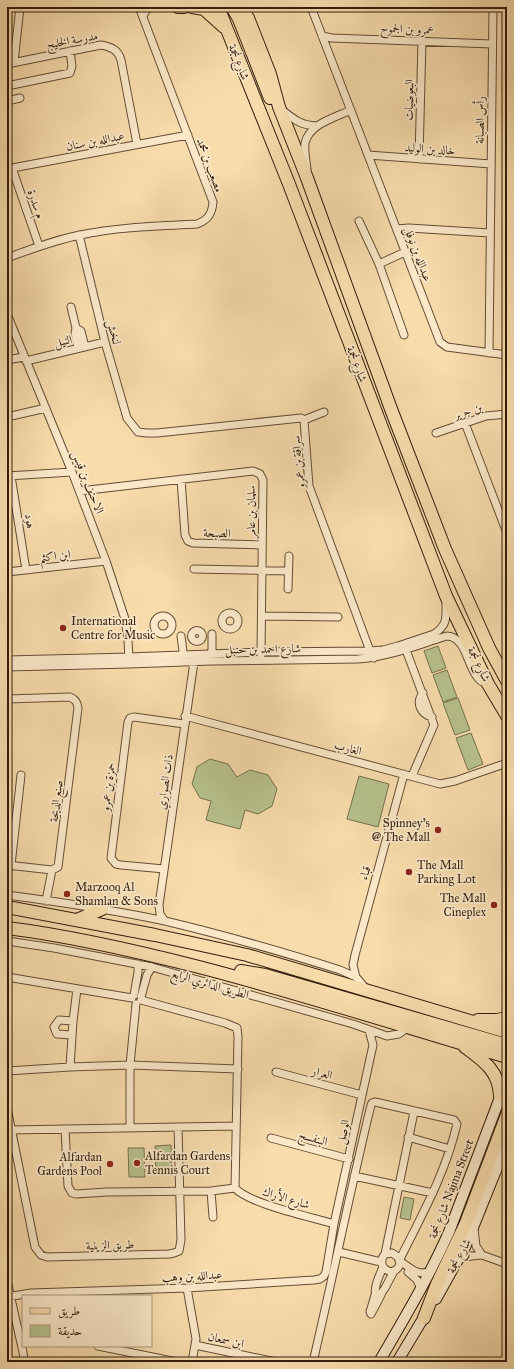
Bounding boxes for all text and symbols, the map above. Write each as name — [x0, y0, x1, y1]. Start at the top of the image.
street label: عمرو بن الجموح — [380, 21, 434, 41]
street label: مدرسة الخليج — [45, 29, 100, 55]
street label: شارع نجمة — [222, 42, 253, 84]
street label: البعوضيات — [402, 79, 417, 121]
street label: رأس الصبانة — [472, 96, 488, 144]
street label: عبدالله بن سنان — [65, 128, 126, 154]
street label: مصعب بن محمد — [193, 136, 226, 194]
street label: خالد بن الوليد — [404, 140, 456, 159]
street label: م سدرة — [21, 188, 47, 222]
street label: عبدالله بن نوفل — [399, 225, 435, 284]
street label: لنخش — [102, 318, 124, 347]
street label: النيل — [53, 332, 74, 352]
street label: شارع نجمة — [340, 344, 370, 386]
street label: بن جرير — [450, 400, 485, 423]
street label: سراقة بن عمرو — [288, 435, 309, 491]
street label: الاحنف بن قيس — [67, 448, 107, 517]
street label: سلمان بن عامر — [244, 485, 260, 539]
street label: هود — [21, 513, 38, 530]
street label: الصبحة — [203, 526, 231, 540]
street label: ابن اكثم — [39, 547, 72, 570]
place label: International Centre for Music — [71, 614, 155, 642]
marker: International Centre for Music — [58, 623, 68, 633]
street label: شارع احمد بن حنبل — [225, 641, 301, 661]
street label: شارع نجمة — [461, 644, 494, 686]
street label: الغارب — [333, 738, 364, 759]
street label: ذات الصواري — [154, 753, 179, 811]
street label: حمزة بن عمرو — [98, 762, 119, 814]
street label: صنع الديحة — [46, 779, 69, 823]
place label: Spinney's @ The Mall — [372, 816, 431, 844]
marker: Spinney's @ The Mall — [433, 825, 443, 835]
place label: The Mall Parking Lot — [417, 858, 477, 887]
street label: قباء — [356, 865, 374, 881]
marker: The Mall Parking Lot — [404, 867, 414, 877]
place label: Marzooq Al Shamlan & Sons — [75, 880, 158, 908]
marker: Marzooq Al Shamlan & Sons — [62, 889, 72, 899]
place label: The Mall Cineplex — [440, 891, 487, 919]
marker: The Mall Cineplex — [489, 900, 499, 910]
street label: الطريق الدائري الرابع — [168, 966, 251, 1006]
street label: العرار — [309, 1063, 334, 1083]
street label: الوصل — [334, 1118, 354, 1146]
street label: البنفسج — [296, 1127, 329, 1153]
street label: شارع نجمة Najma Street — [426, 1137, 480, 1242]
place label: Alfardan Gardens Tennis Court — [144, 1149, 230, 1177]
place label: Alfardan Gardens Pool — [37, 1150, 103, 1178]
marker: Alfardan Gardens Tennis Court — [132, 1158, 142, 1168]
marker: Alfardan Gardens Pool — [105, 1159, 115, 1169]
street label: شارع الأراك — [259, 1182, 312, 1216]
street label: شارع نجمة — [444, 1236, 478, 1278]
street label: طريق الزينية — [86, 1237, 135, 1254]
street label: عبدالله بن وهب — [161, 1267, 223, 1286]
legend — [22, 1295, 152, 1347]
text: طريق — [58, 1304, 80, 1319]
text: حديقة — [58, 1324, 82, 1339]
street label: ابن سمعان — [207, 1329, 246, 1351]

